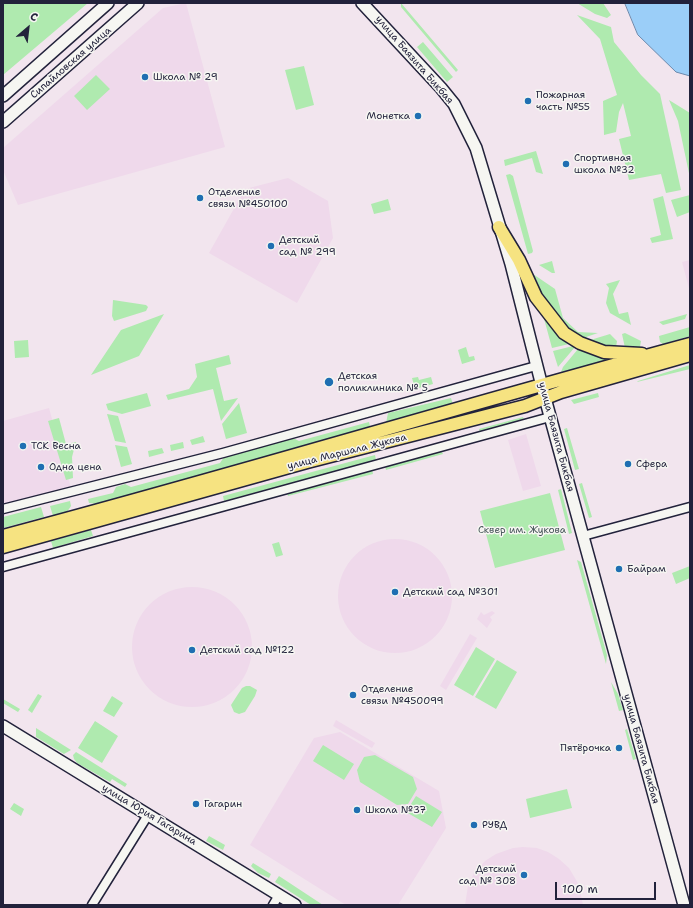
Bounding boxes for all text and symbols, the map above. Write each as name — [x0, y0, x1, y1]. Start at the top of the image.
north arrow — [8, 8, 48, 48]
text: С — [27, 9, 40, 25]
street label: улица Баязита Бикбая — [372, 13, 456, 107]
street label: Сипайловская улица — [28, 25, 114, 101]
place label: Школа № 29 — [153, 71, 218, 83]
marker: Школа № 29 — [140, 72, 150, 82]
place label: Пожарная часть №55 — [536, 89, 590, 112]
marker: Пожарная часть №55 — [523, 96, 533, 106]
place label: Монетка — [367, 110, 410, 122]
marker: Монетка — [413, 111, 423, 121]
place label: Спортивная школа №32 — [574, 152, 634, 176]
marker: Спортивная школа №32 — [561, 159, 571, 169]
place label: Отделение связи №450100 — [208, 186, 288, 210]
marker: Отделение связи №450100 — [195, 193, 205, 203]
place label: Детский сад № 299 — [279, 234, 336, 258]
marker: Детский сад № 299 — [266, 241, 276, 251]
place label: Детская поликлиника № 5 — [338, 370, 428, 394]
marker: Детская поликлиника № 5 — [323, 376, 335, 388]
street label: улица Баязита Бикбая — [536, 381, 576, 493]
street label: улица Маршала Жукова — [286, 431, 408, 473]
place label: ТСК Весна — [31, 440, 81, 452]
marker: ТСК Весна — [18, 441, 28, 451]
place label: Сфера — [636, 458, 667, 470]
marker: Сфера — [623, 459, 633, 469]
place label: Одна цена — [49, 461, 101, 473]
marker: Одна цена — [36, 462, 46, 472]
park label: Сквер им. Жукова — [478, 524, 566, 536]
place label: Байрам — [627, 563, 666, 575]
marker: Байрам — [614, 564, 624, 574]
place label: Детский сад №301 — [403, 586, 498, 598]
marker: Детский сад №301 — [390, 587, 400, 597]
place label: Детский сад №122 — [200, 644, 294, 656]
marker: Детский сад №122 — [187, 645, 197, 655]
place label: Отделение связи №450099 — [361, 683, 444, 706]
marker: Отделение связи №450099 — [348, 690, 358, 700]
street label: улица Баязита Бикбая — [621, 693, 661, 805]
place label: Пятёрочка — [560, 742, 611, 754]
marker: Пятёрочка — [614, 743, 624, 753]
street label: улица Юрия Гагарина — [99, 782, 199, 848]
place label: Гагарин — [204, 798, 242, 810]
marker: Гагарин — [191, 799, 201, 809]
place label: Школа №37 — [365, 804, 426, 816]
marker: Школа №37 — [352, 805, 362, 815]
place label: РУВД — [482, 819, 507, 831]
marker: РУВД — [469, 820, 479, 830]
place label: Детский сад № 308 — [459, 863, 516, 886]
marker: Детский сад № 308 — [519, 870, 529, 880]
scale bar — [557, 874, 658, 900]
text: 100 m — [562, 881, 598, 897]

